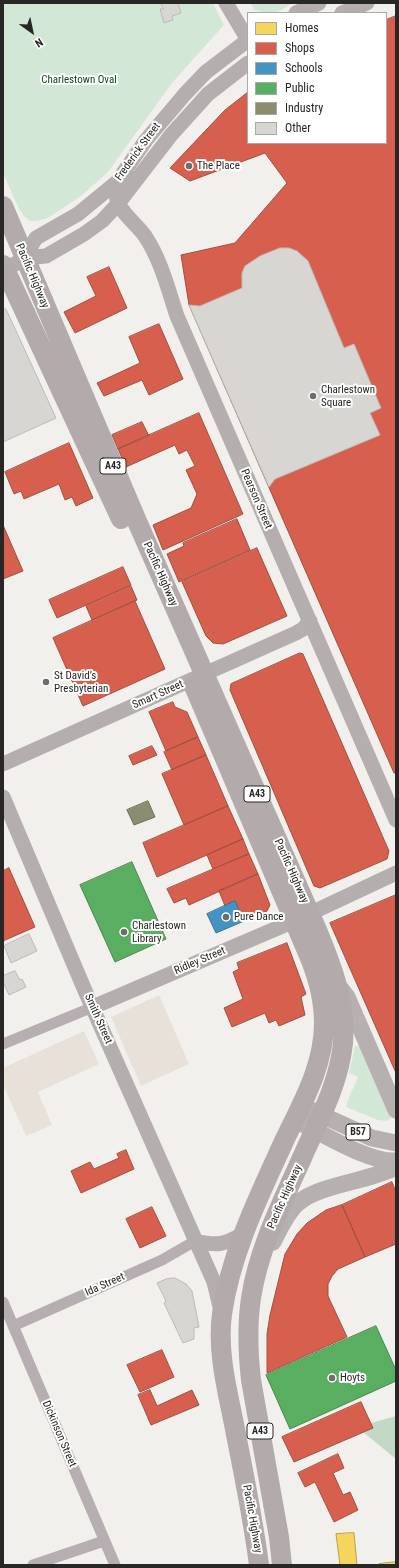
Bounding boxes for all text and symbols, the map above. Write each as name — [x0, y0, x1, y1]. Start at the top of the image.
north arrow — [12, 12, 52, 52]
legend — [247, 12, 387, 144]
text: Homes — [285, 21, 319, 35]
text: N — [32, 35, 45, 50]
text: Shops — [285, 41, 314, 55]
text: Schools — [285, 61, 323, 75]
park label: Charlestown Oval — [41, 73, 117, 87]
text: Public — [285, 81, 314, 95]
text: Industry — [285, 101, 323, 115]
street label: Frederick Street — [113, 120, 163, 184]
text: Other — [285, 121, 311, 135]
place label: The Place — [197, 159, 240, 173]
marker: The Place — [184, 161, 194, 171]
street label: Pacific Highway — [12, 242, 52, 310]
place label: Charlestown Square — [321, 383, 375, 409]
marker: Charlestown Square — [308, 391, 318, 401]
road number: A43 — [100, 458, 126, 474]
street label: Pearson Street — [237, 467, 275, 531]
street label: Pacific Highway — [140, 540, 180, 608]
place label: St David’s Presbyterian — [54, 669, 108, 695]
marker: St David’s Presbyterian — [41, 677, 51, 687]
street label: Smart Street — [130, 678, 186, 712]
road number: A43 — [244, 786, 270, 802]
street label: Pacific Highway — [271, 837, 311, 905]
place label: Pure Dance — [234, 910, 283, 924]
marker: Pure Dance — [221, 912, 231, 922]
place label: Charlestown Library — [132, 919, 186, 945]
marker: Charlestown Library — [119, 927, 129, 937]
street label: Ridley Street — [172, 944, 228, 978]
street label: Smith Street — [81, 992, 115, 1046]
road number: B57 — [346, 1124, 370, 1140]
street label: Pacific Highway — [265, 1163, 305, 1231]
street label: Ida Street — [83, 1270, 127, 1300]
place label: Hoyts — [340, 1371, 365, 1385]
marker: Hoyts — [327, 1373, 337, 1383]
street label: Dickinson Street — [39, 1399, 79, 1469]
road number: A43 — [247, 1423, 273, 1439]
street label: Pacific Highway — [240, 1484, 264, 1554]

